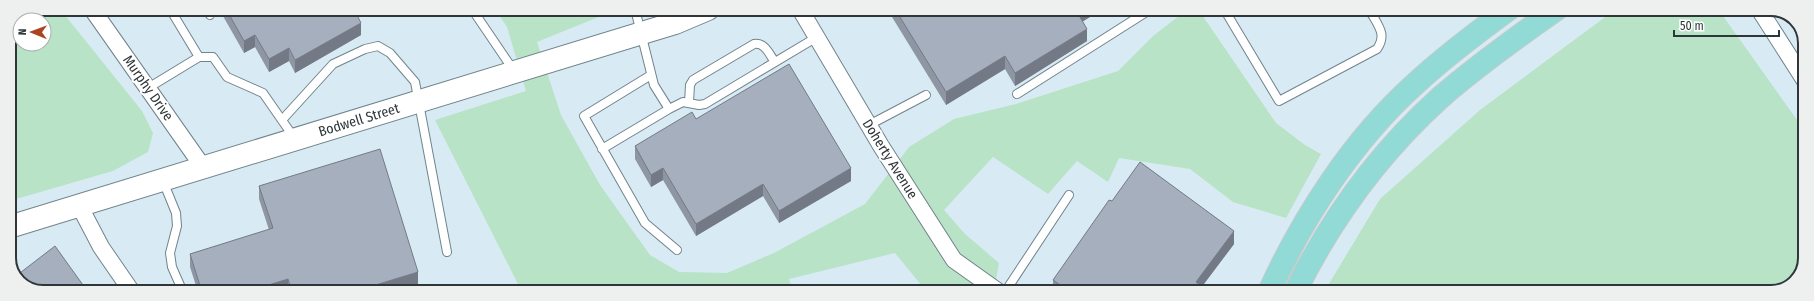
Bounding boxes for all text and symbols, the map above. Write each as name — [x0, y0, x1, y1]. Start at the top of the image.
north arrow — [12, 12, 52, 52]
scale bar — [1674, 12, 1779, 38]
text: 50 m — [1680, 19, 1704, 33]
text: N — [16, 28, 29, 35]
street label: Murphy Drive — [119, 52, 177, 124]
street label: Bodwell Street — [316, 100, 402, 140]
street label: Doherty Avenue — [859, 116, 921, 202]

